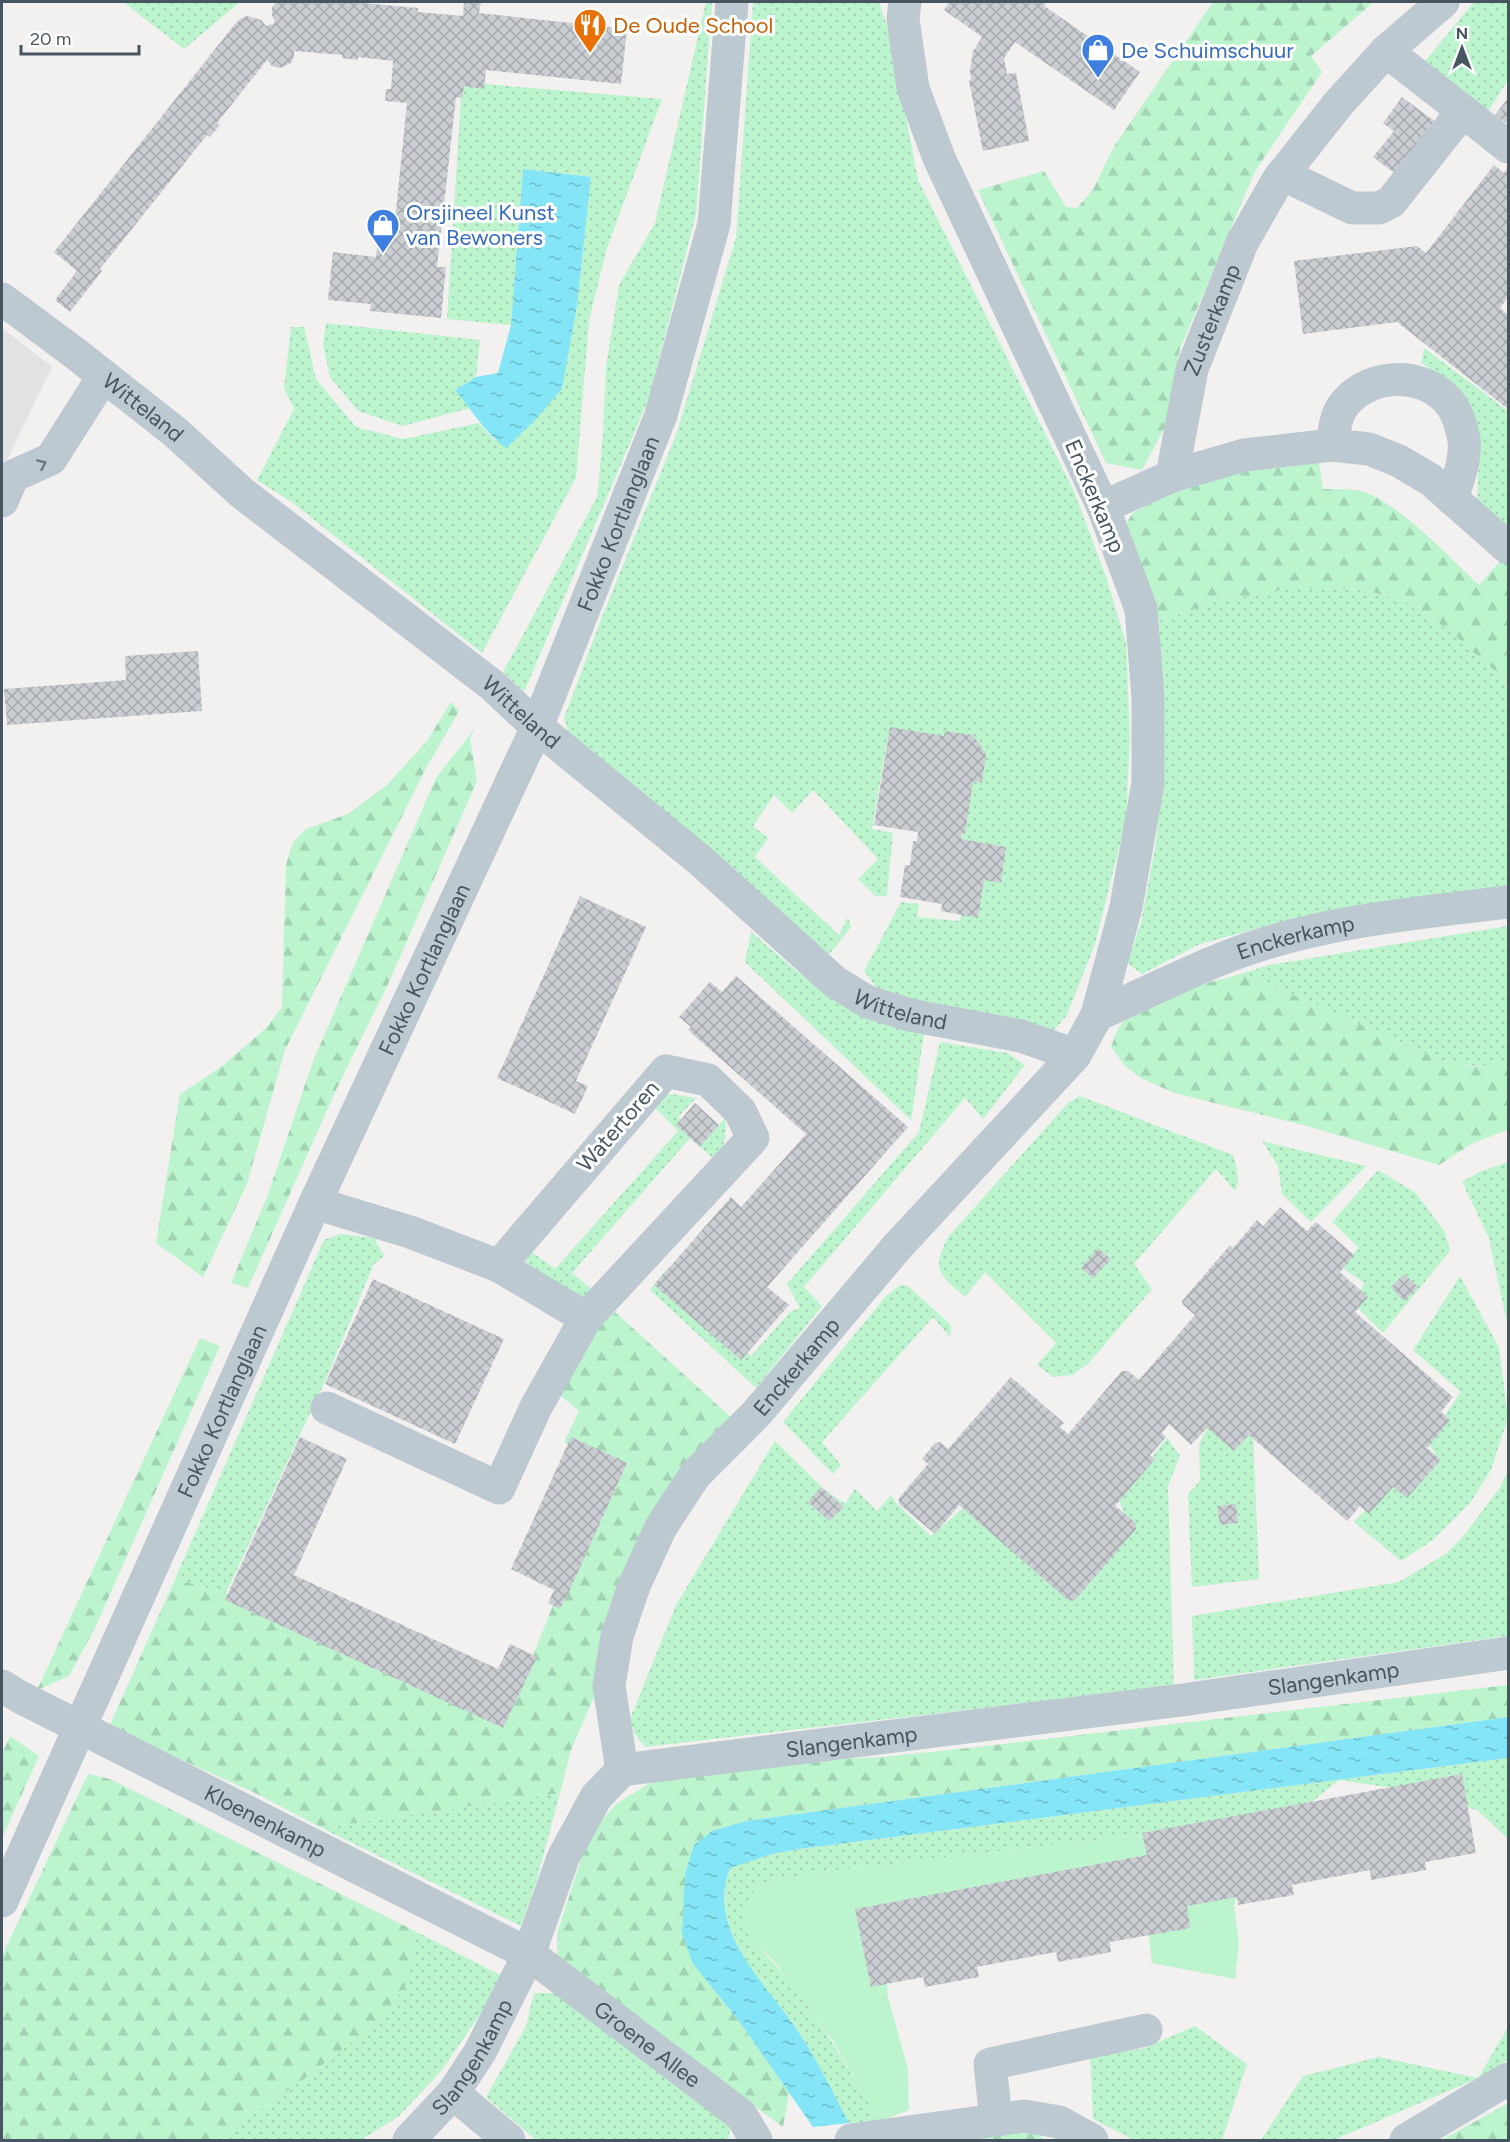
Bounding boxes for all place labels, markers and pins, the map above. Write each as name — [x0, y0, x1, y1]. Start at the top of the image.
restaurant icon: De Oude School — [572, 7, 608, 54]
place label: De Oude School — [613, 12, 773, 39]
shop icon: De Schuimschuur — [1080, 32, 1116, 79]
place label: De Schuimschuur — [1121, 37, 1294, 64]
place label: Orsjineel Kunst van Bewoners — [406, 199, 555, 251]
shop icon: Orsjineel Kunst van Bewoners — [365, 207, 401, 254]

